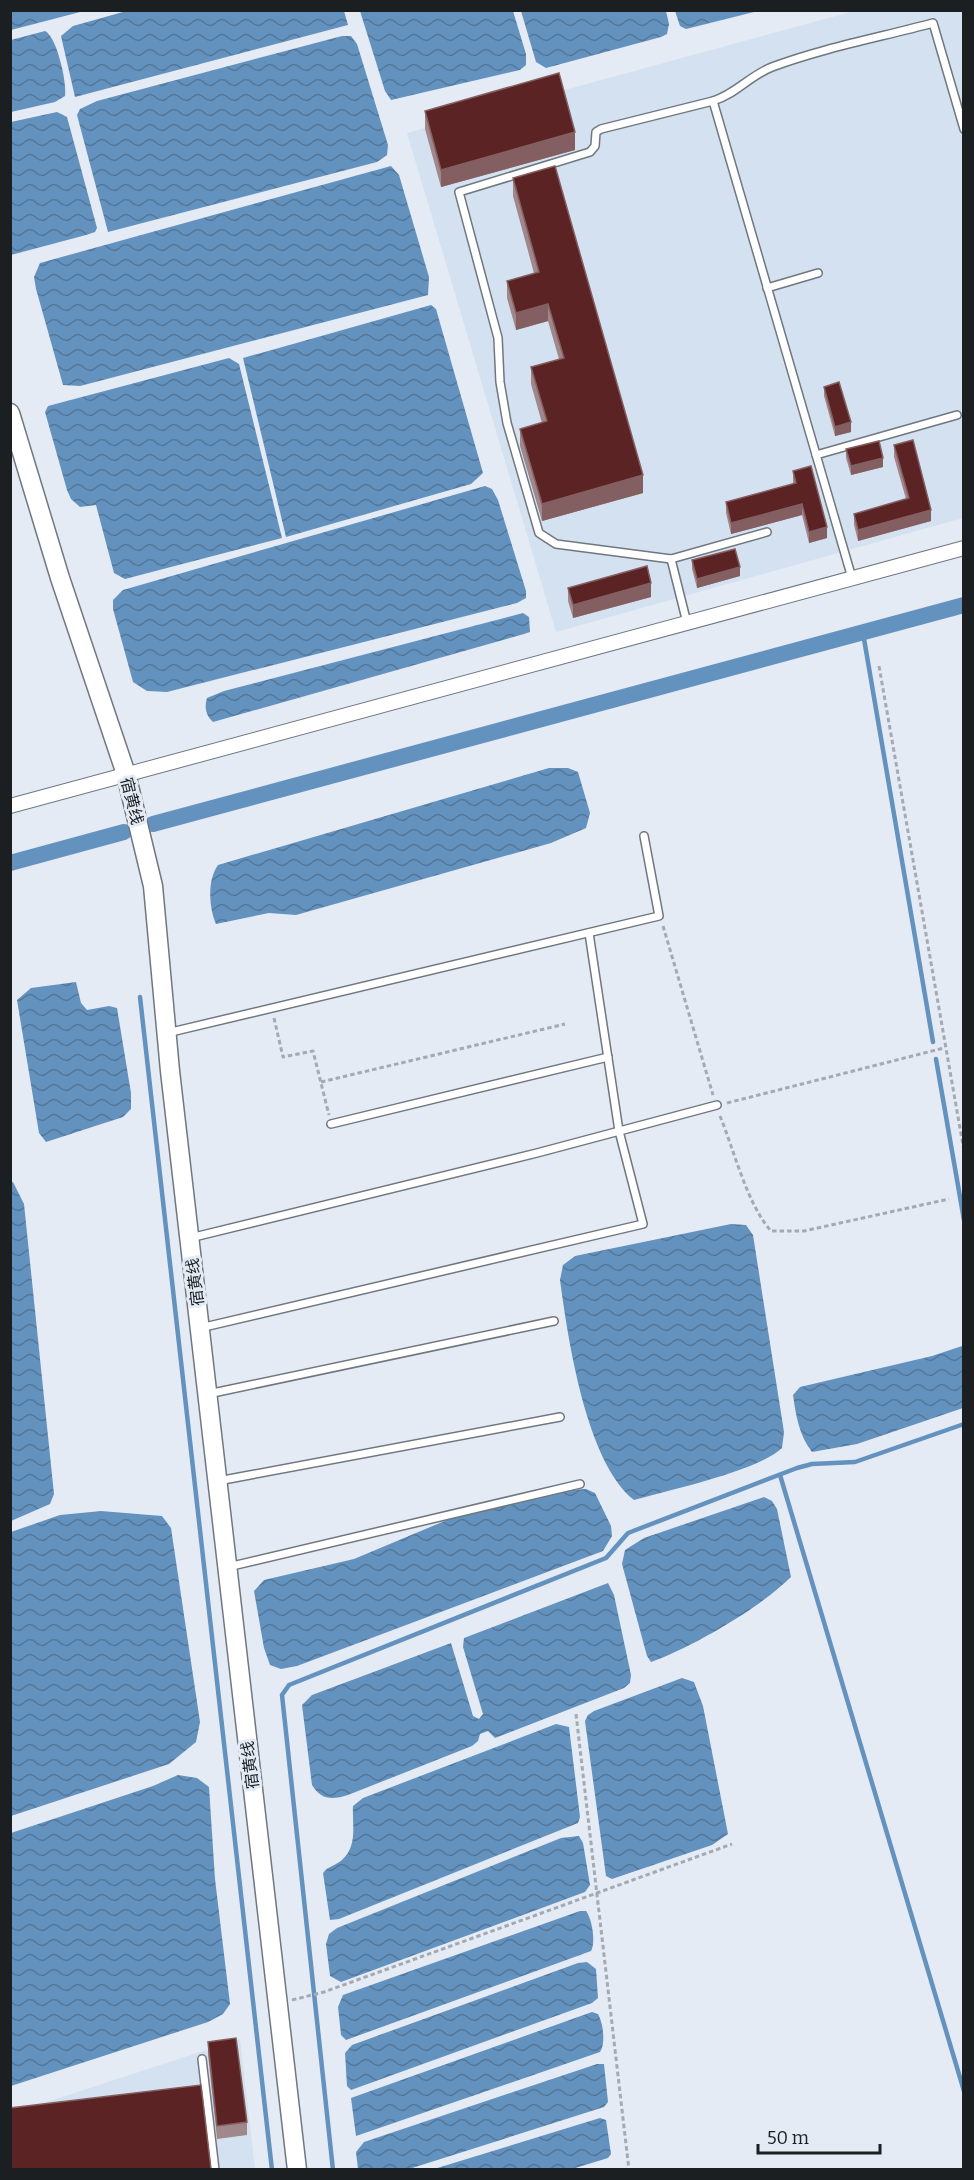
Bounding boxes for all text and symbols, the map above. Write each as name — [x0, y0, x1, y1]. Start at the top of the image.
street label: 宿黄线 — [117, 775, 147, 827]
street label: 宿黄线 — [183, 1257, 207, 1307]
street label: 宿黄线 — [238, 1740, 262, 1790]
scale bar — [758, 2117, 880, 2155]
text: 50 m — [767, 2127, 809, 2149]

